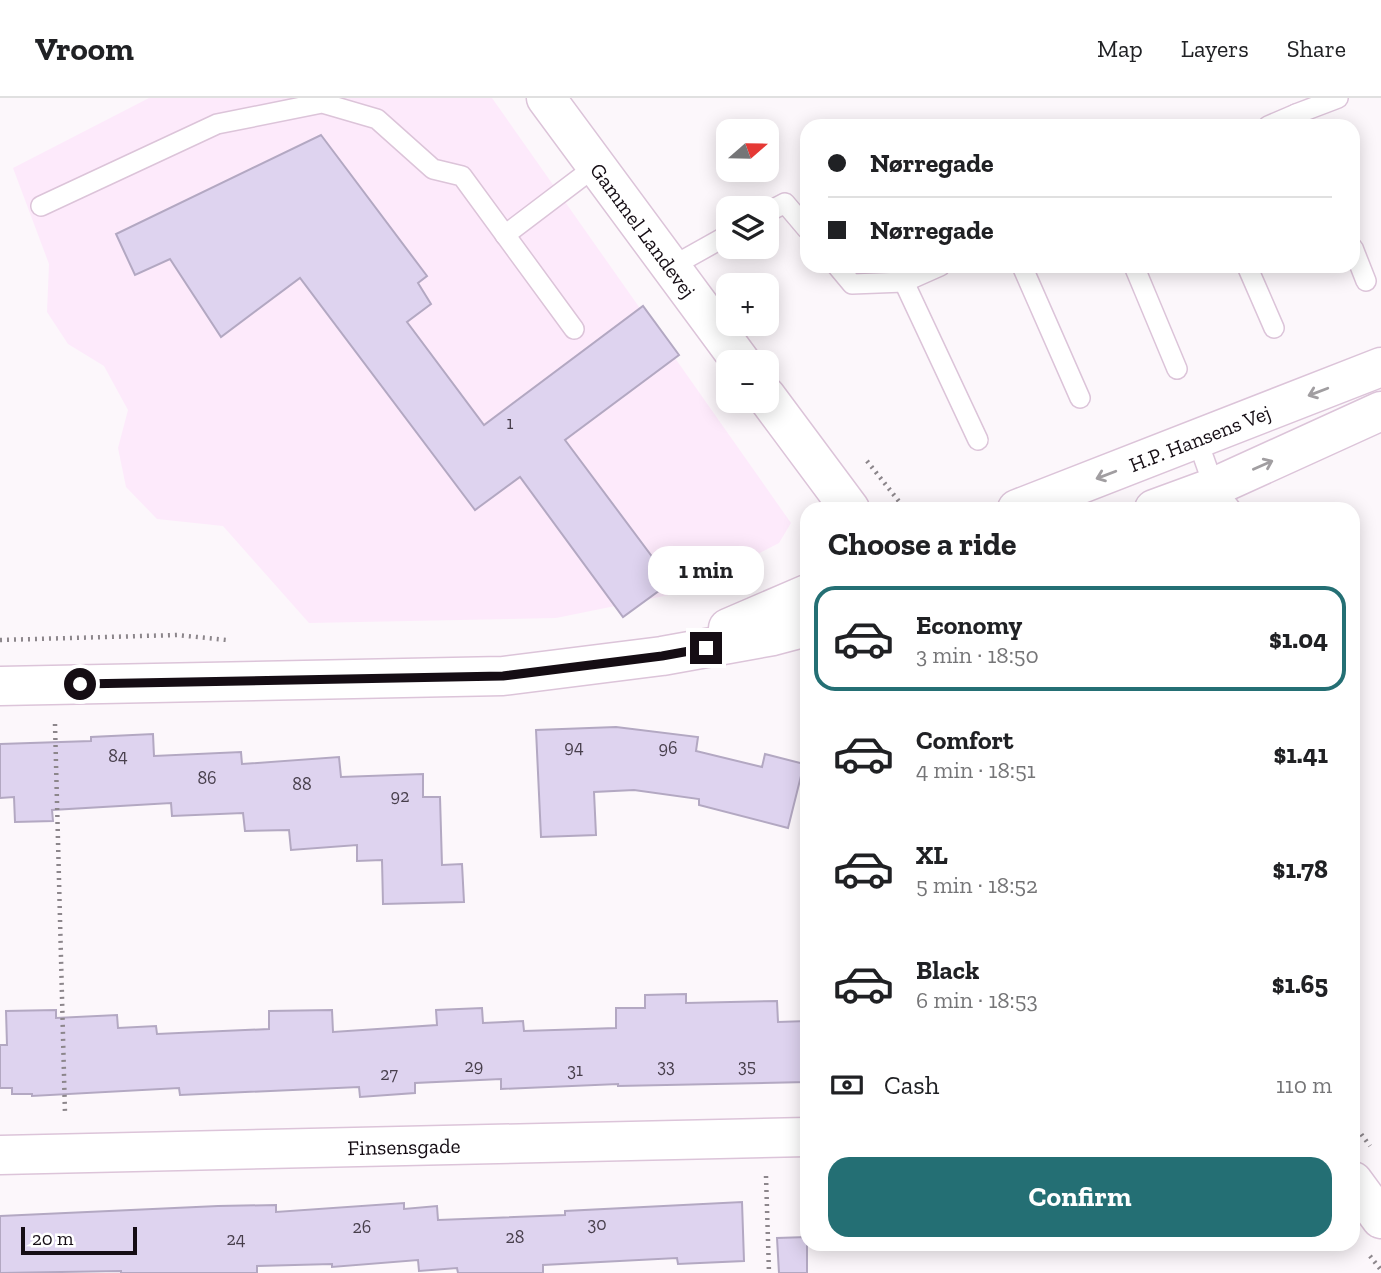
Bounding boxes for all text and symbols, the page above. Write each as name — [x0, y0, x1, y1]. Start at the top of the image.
text: Vroom — [35, 29, 134, 68]
text: Map — [1097, 34, 1143, 63]
text: Layers — [1181, 34, 1249, 63]
text: Share — [1287, 34, 1346, 63]
north arrow — [716, 119, 779, 182]
map controls — [716, 119, 779, 413]
text: Nørregade — [870, 147, 994, 179]
street label: Gammel Landevej — [585, 158, 701, 303]
button: layers — [716, 196, 779, 259]
text: Nørregade — [870, 214, 994, 246]
button: + — [716, 273, 779, 336]
button: − — [716, 350, 779, 413]
one-way arrow — [1307, 387, 1329, 400]
street label: H.P. Hansens Vej — [1125, 399, 1274, 477]
house number: 1 — [507, 412, 514, 434]
one-way arrow — [1252, 458, 1273, 471]
one-way arrow — [1095, 469, 1117, 482]
text: Choose a ride — [828, 525, 1016, 563]
callout: 1 min — [648, 546, 764, 596]
text: 1 min — [679, 556, 733, 584]
icon: car — [832, 607, 895, 670]
text: Economy — [916, 609, 1022, 641]
text: $1.04 — [1269, 623, 1328, 655]
route end — [690, 632, 722, 664]
text: 3 min · 18:50 — [916, 641, 1039, 669]
route start — [64, 668, 96, 700]
icon: car — [832, 722, 895, 785]
text: Comfort — [916, 724, 1013, 756]
house number: 94 — [564, 736, 584, 758]
house number: 96 — [658, 737, 678, 759]
text: $1.41 — [1273, 738, 1328, 770]
house number: 84 — [108, 745, 128, 767]
text: 4 min · 18:51 — [916, 756, 1036, 784]
house number: 86 — [197, 767, 217, 789]
house number: 88 — [292, 773, 312, 795]
house number: 92 — [391, 785, 409, 807]
icon: car — [832, 837, 895, 900]
text: XL — [916, 839, 948, 871]
text: $1.78 — [1273, 853, 1328, 885]
text: 5 min · 18:52 — [916, 871, 1038, 899]
icon: car — [832, 952, 895, 1015]
text: Black — [916, 954, 979, 986]
text: $1.65 — [1272, 968, 1328, 1000]
text: 6 min · 18:53 — [916, 986, 1038, 1014]
house number: 29 — [465, 1055, 483, 1077]
house number: 33 — [657, 1055, 675, 1077]
house number: 35 — [738, 1055, 756, 1077]
house number: 31 — [567, 1059, 583, 1081]
house number: 27 — [380, 1063, 398, 1085]
icon: cash — [828, 1066, 866, 1104]
text: Cash — [884, 1069, 939, 1101]
text: 110 m — [1276, 1071, 1332, 1099]
street label: Finsensgade — [347, 1132, 461, 1160]
button: Confirm — [828, 1157, 1332, 1237]
house number: 30 — [587, 1213, 607, 1235]
house number: 26 — [353, 1216, 371, 1238]
scale bar — [21, 1224, 136, 1256]
house number: 28 — [506, 1226, 524, 1248]
text: 20 m — [32, 1227, 73, 1250]
house number: 24 — [227, 1228, 246, 1250]

